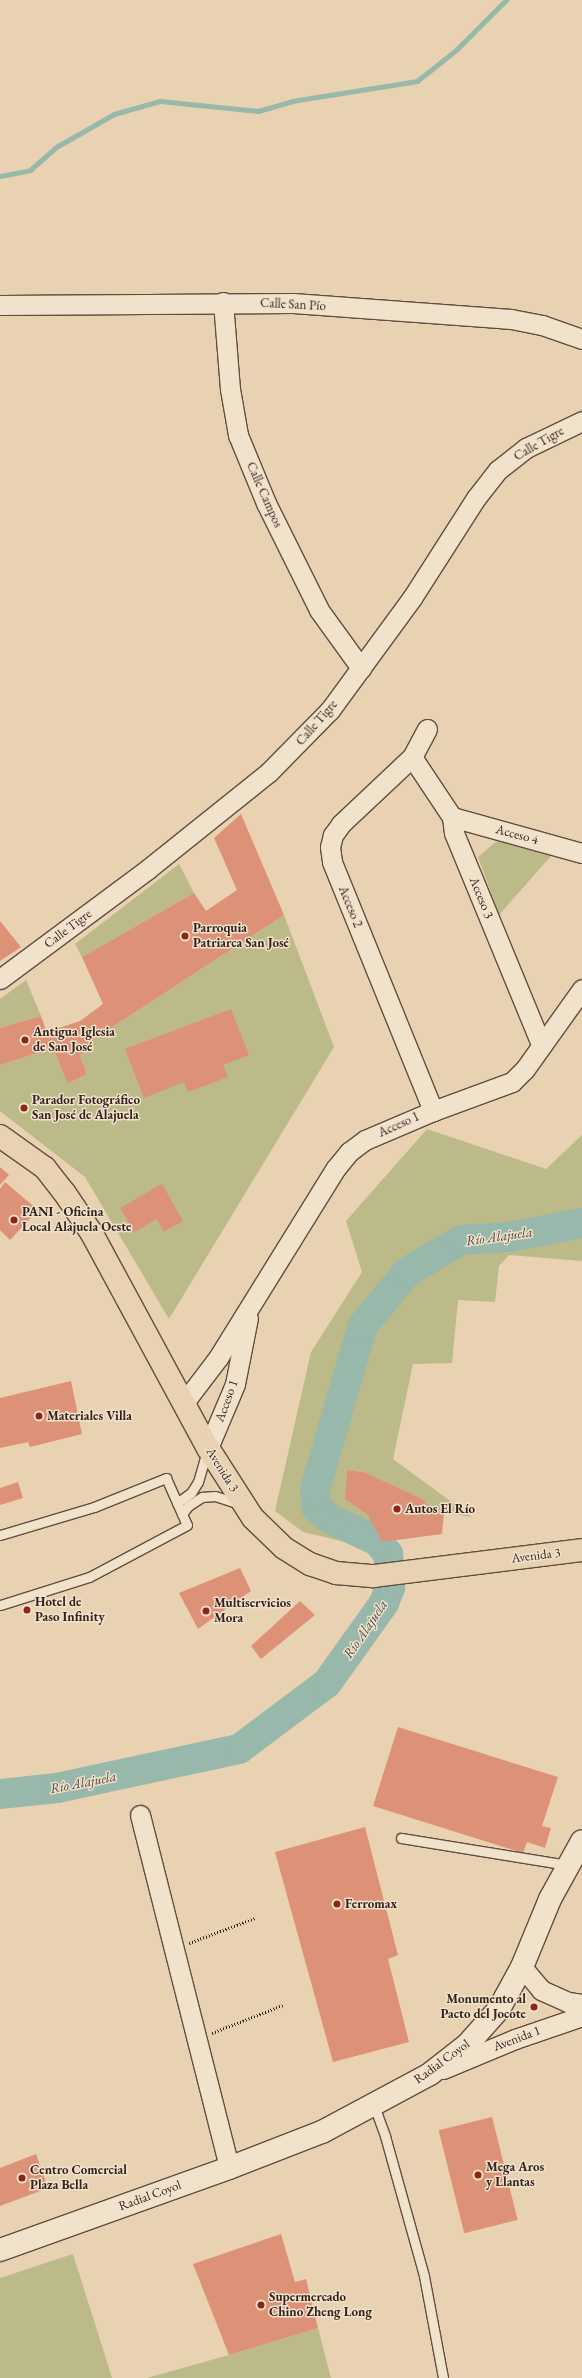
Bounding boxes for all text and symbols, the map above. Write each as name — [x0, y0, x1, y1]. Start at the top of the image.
street label: Calle San Pío — [260, 295, 326, 315]
street label: Calle Tigre — [511, 423, 567, 465]
street label: Calle Campos — [243, 460, 285, 530]
street label: Calle Tigre — [293, 697, 341, 749]
street label: Acceso 4 — [494, 822, 540, 848]
street label: Acceso 3 — [466, 875, 496, 921]
street label: Acceso 2 — [335, 884, 365, 930]
street label: Calle Tigre — [41, 906, 95, 952]
place label: Parroquia Patriarca San José — [193, 921, 289, 952]
marker: Parroquia Patriarca San José — [180, 931, 190, 941]
place label: Antigua Iglesia de San José — [33, 1025, 115, 1056]
marker: Antigua Iglesia de San José — [20, 1035, 30, 1045]
place label: Parador Fotográfico San José de Alajuela — [32, 1093, 140, 1124]
marker: Parador Fotográfico San José de Alajuela — [19, 1103, 29, 1113]
street label: Acceso 1 — [376, 1109, 422, 1141]
place label: PANI - Oficina Local Alajuela Oeste — [22, 1205, 132, 1236]
marker: PANI - Oficina Local Alajuela Oeste — [9, 1215, 19, 1225]
water label: Río Alajuela — [465, 1223, 533, 1249]
street label: Acceso 1 — [212, 1378, 242, 1424]
place label: Materiales Villa — [47, 1408, 132, 1424]
marker: Materiales Villa — [34, 1411, 44, 1421]
street label: Avenida 3 — [202, 1445, 242, 1495]
place label: Autos El Río — [405, 1501, 475, 1517]
marker: Autos El Río — [392, 1504, 402, 1514]
street label: Avenida 3 — [511, 1545, 561, 1567]
place label: Hotel de Paso Infinity — [35, 1595, 105, 1626]
place label: Multiservicios Mora — [214, 1596, 291, 1627]
water label: Río Alajuela — [339, 1596, 391, 1662]
marker: Hotel de Paso Infinity — [22, 1605, 32, 1615]
marker: Multiservicios Mora — [201, 1606, 211, 1616]
water label: Río Alajuela — [48, 1767, 118, 1797]
place label: Ferromax — [345, 1896, 397, 1912]
marker: Ferromax — [332, 1899, 342, 1909]
place label: Monumento al Pacto del Jocote — [441, 1992, 526, 2023]
marker: Monumento al Pacto del Jocote — [529, 2002, 539, 2012]
street label: Avenida 1 — [491, 2023, 543, 2055]
street label: Radial Coyol — [411, 2037, 473, 2087]
place label: Mega Aros y Llantas — [486, 2160, 544, 2191]
place label: Centro Comercial Plaza Bella — [30, 2163, 127, 2194]
marker: Mega Aros y Llantas — [473, 2170, 483, 2180]
marker: Centro Comercial Plaza Bella — [17, 2173, 27, 2183]
street label: Radial Coyol — [117, 2178, 183, 2214]
place label: Supermercado Chino Zheng Long — [269, 2290, 372, 2321]
marker: Supermercado Chino Zheng Long — [256, 2300, 266, 2310]

